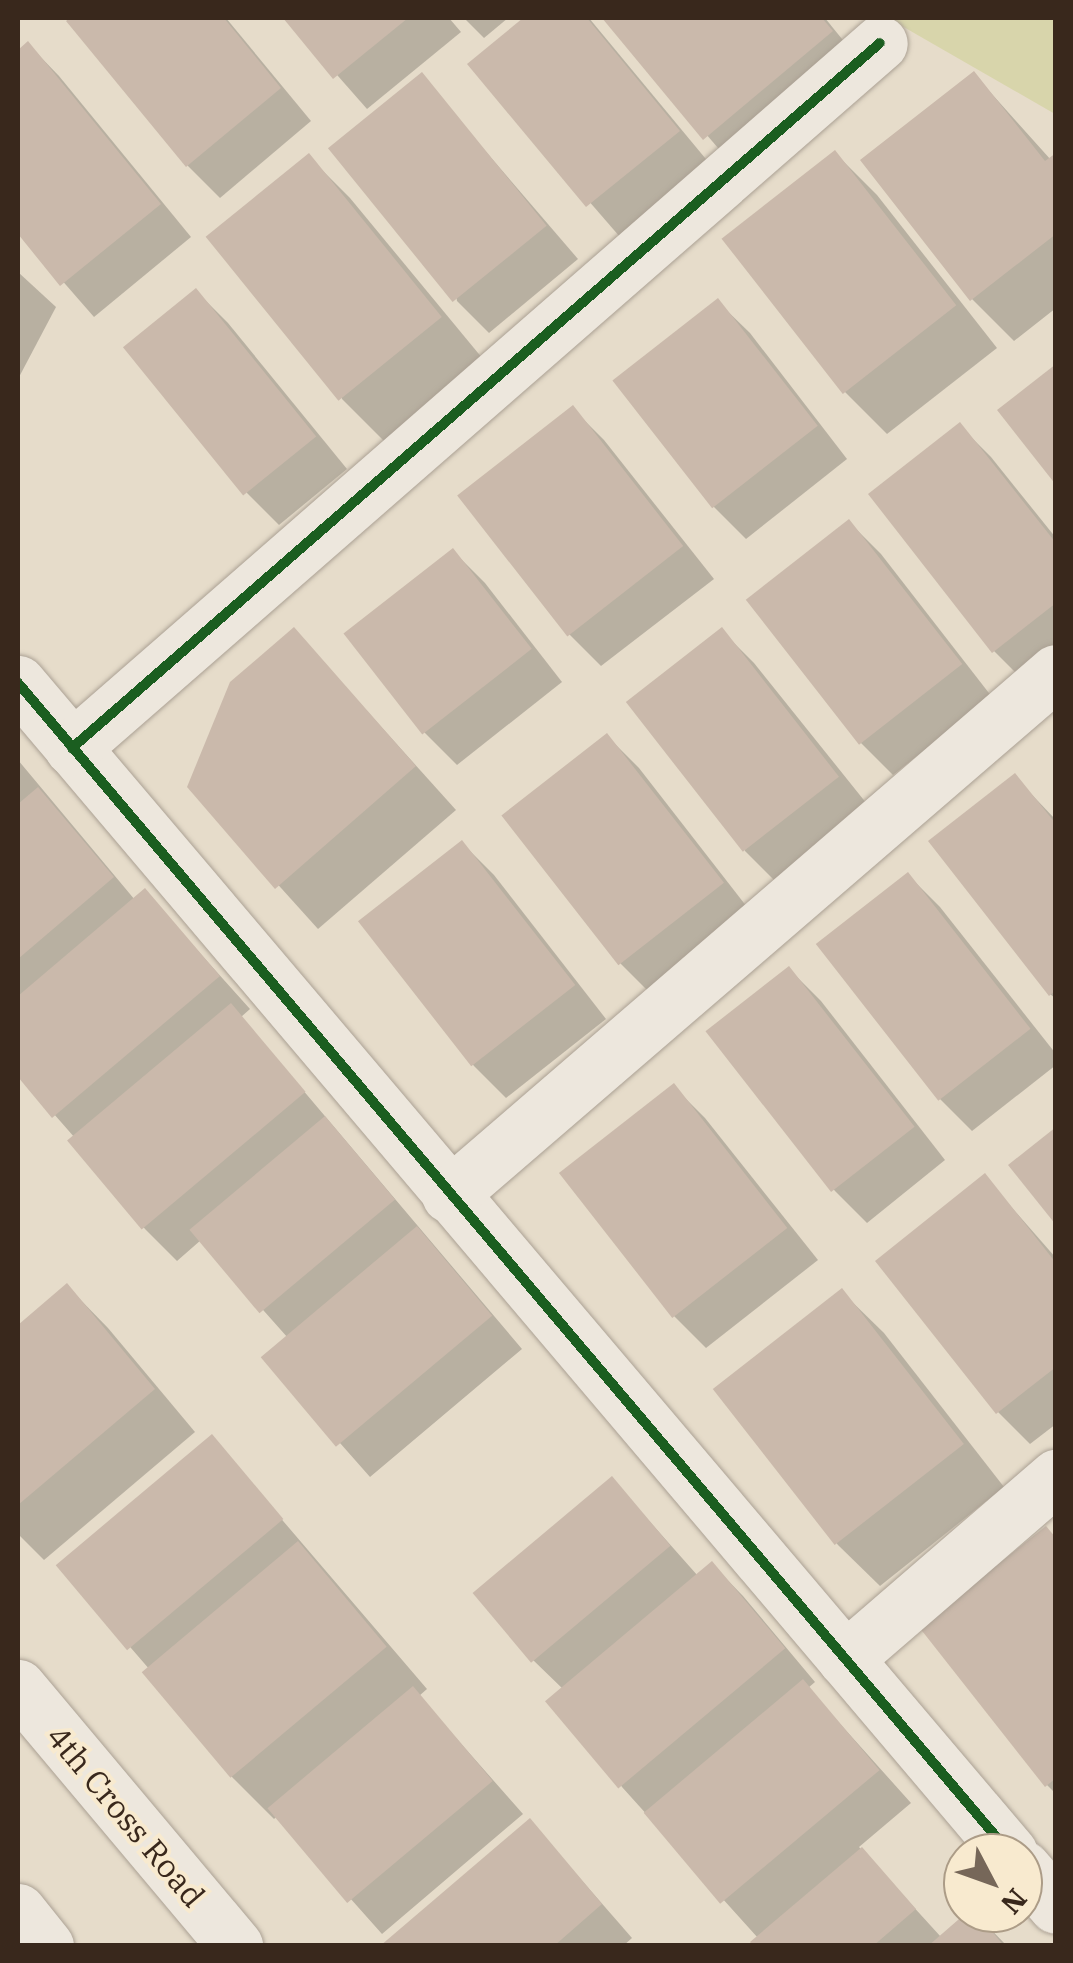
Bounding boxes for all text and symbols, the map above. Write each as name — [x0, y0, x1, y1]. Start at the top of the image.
street label: 4th Cross Road — [39, 1717, 213, 1915]
north arrow — [943, 1833, 1043, 1933]
text: N — [993, 1881, 1036, 1922]

